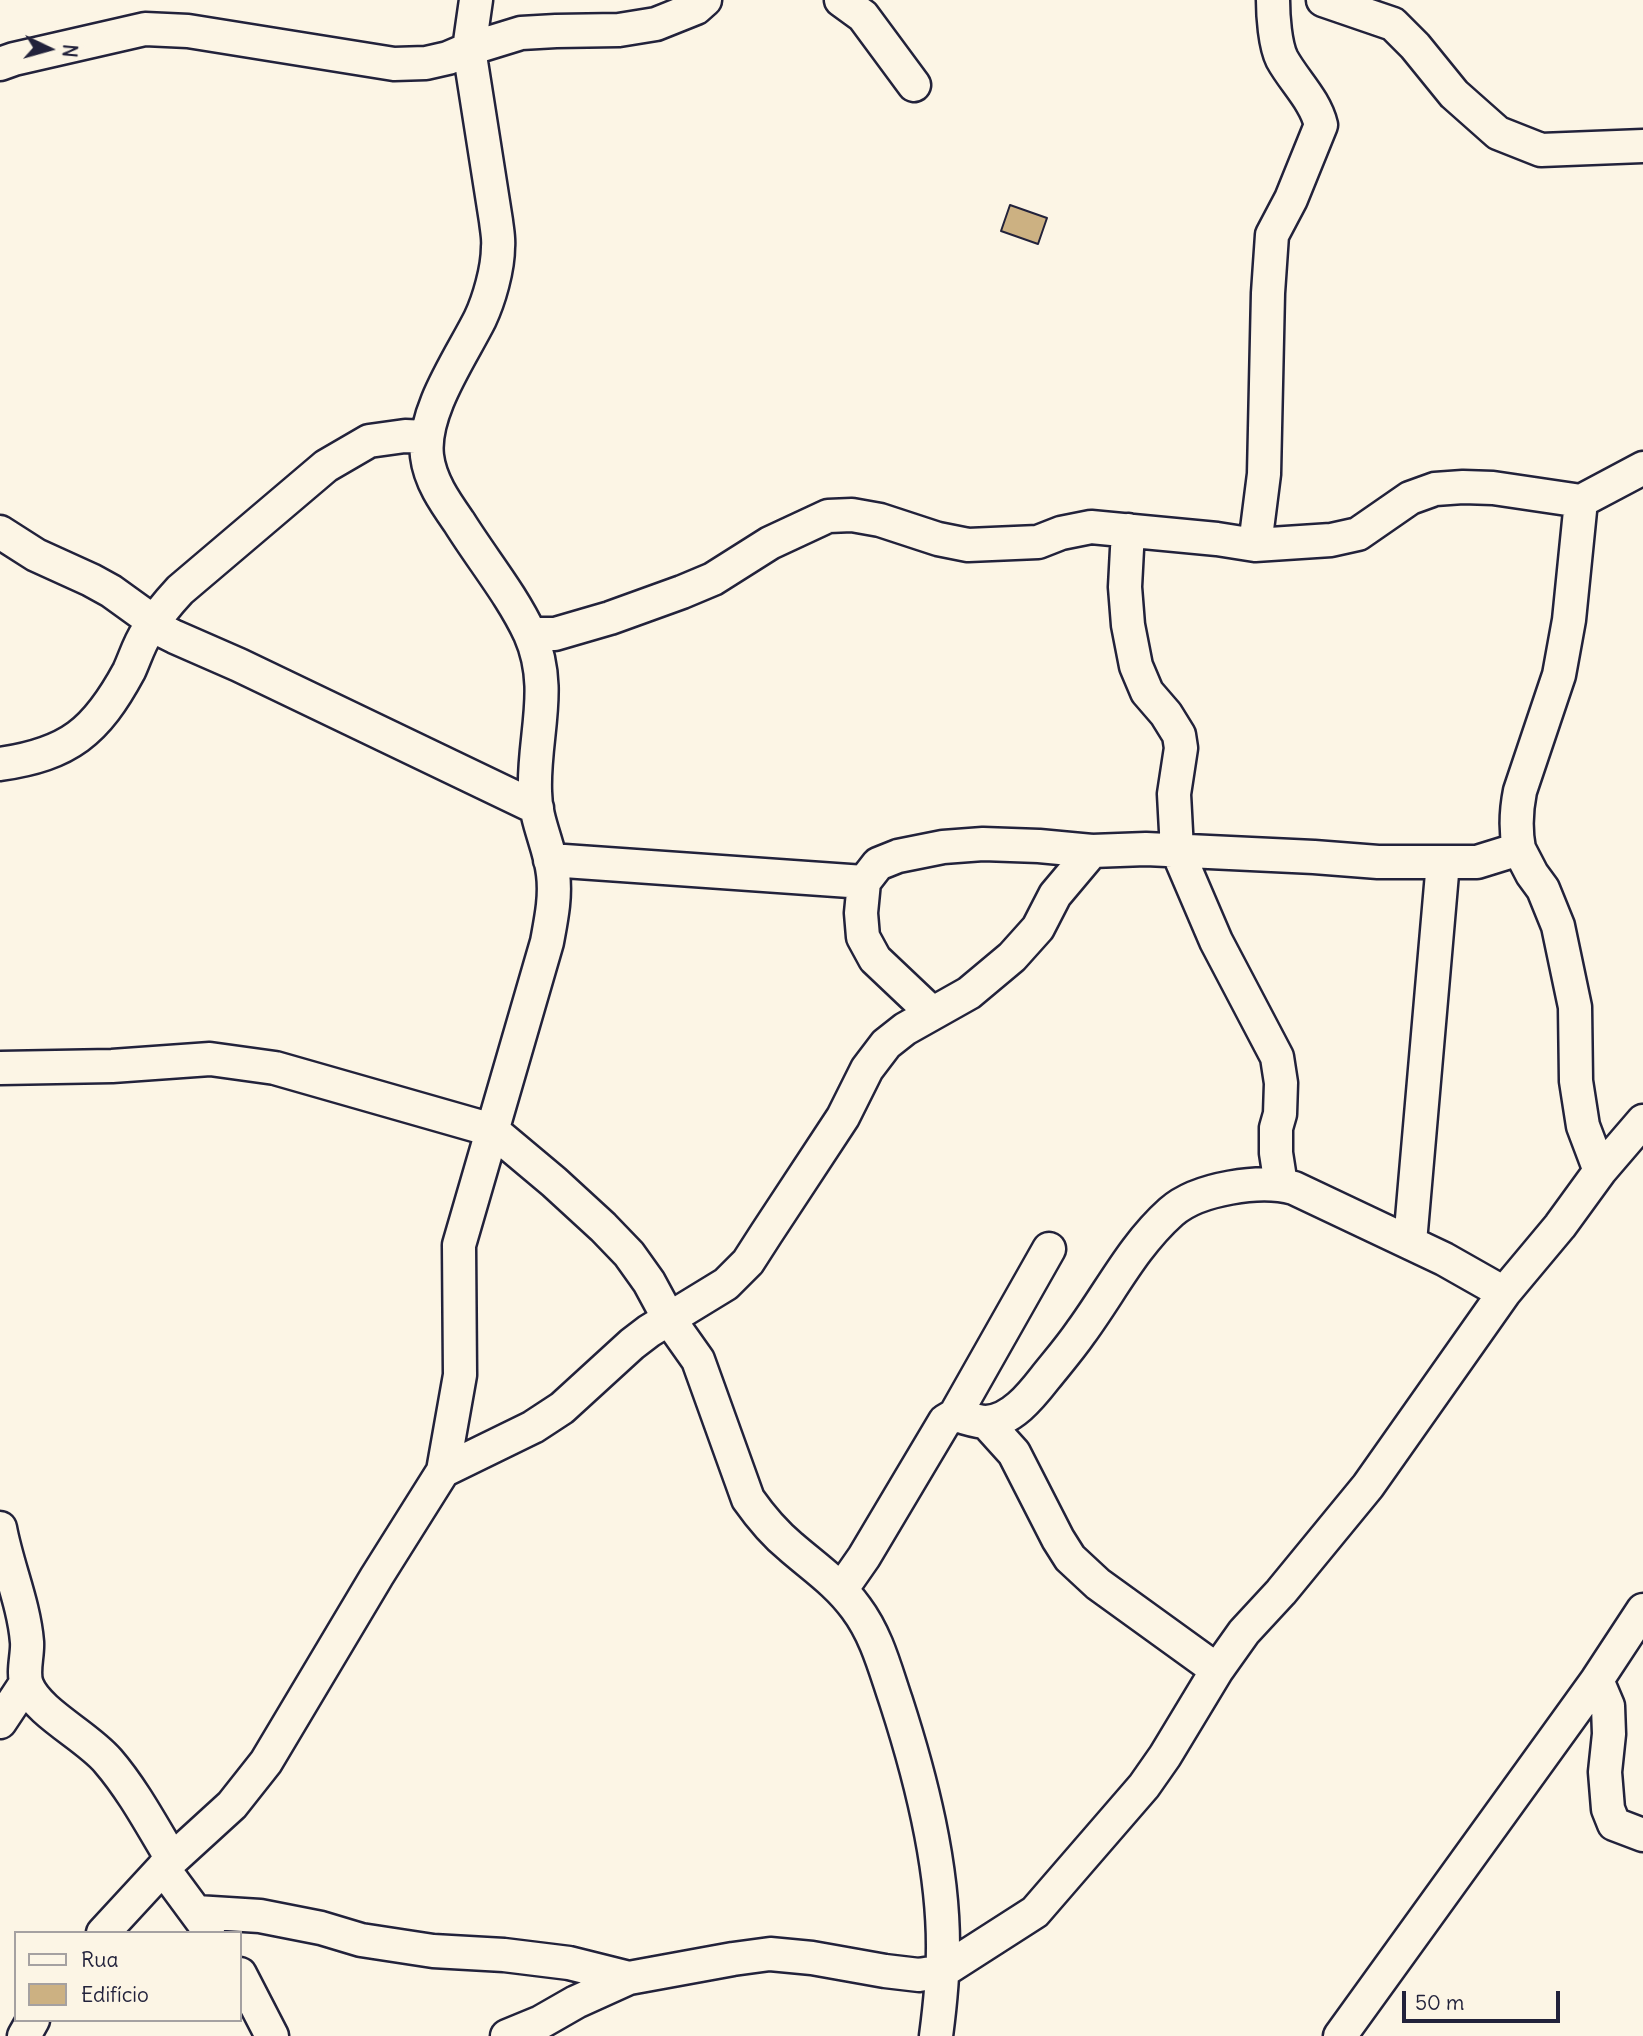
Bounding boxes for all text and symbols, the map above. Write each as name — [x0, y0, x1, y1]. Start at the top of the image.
north arrow — [14, 14, 84, 84]
text: N — [57, 43, 82, 58]
legend — [14, 1931, 242, 2022]
text: Rua — [81, 1946, 118, 1973]
scale bar — [1405, 1976, 1562, 2020]
text: Edifício — [81, 1981, 149, 2008]
text: 50 m — [1415, 1989, 1464, 2016]

